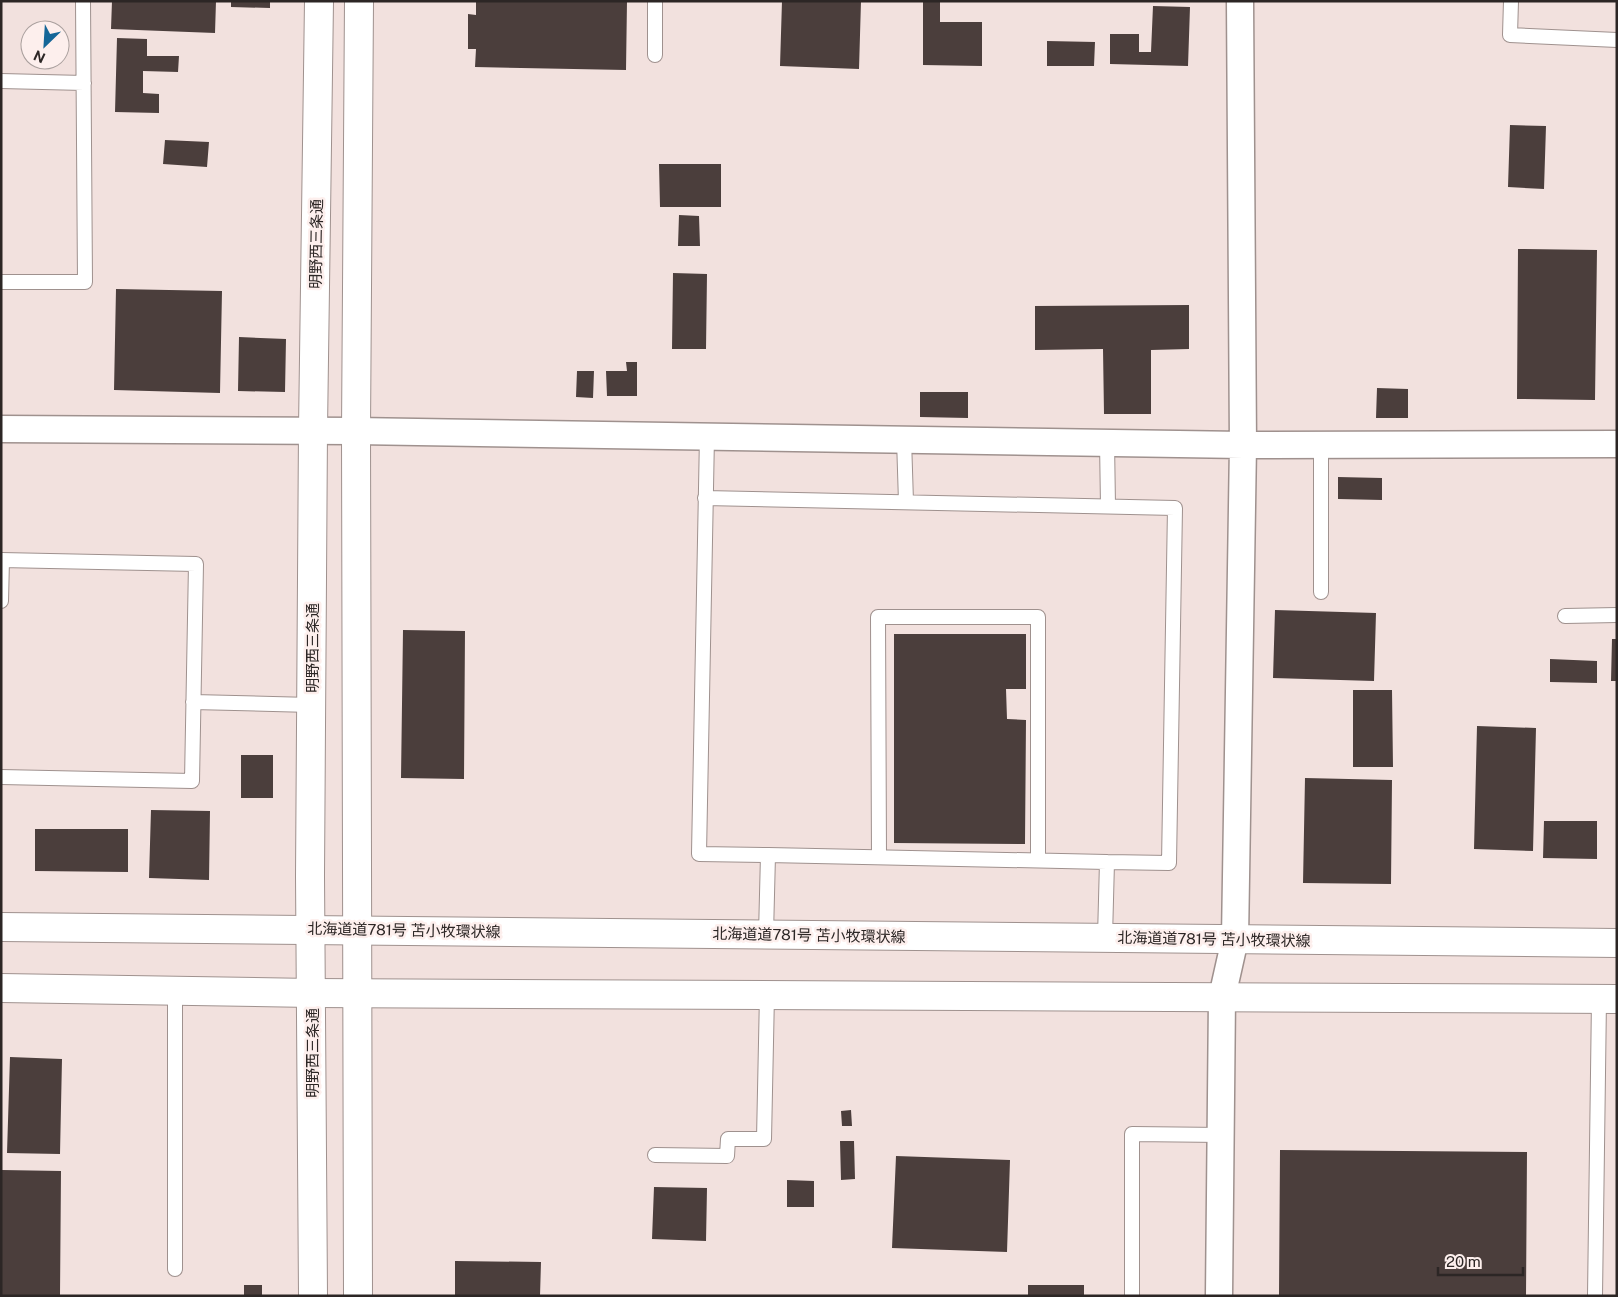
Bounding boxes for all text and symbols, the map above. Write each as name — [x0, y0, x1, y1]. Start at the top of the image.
north arrow — [20, 20, 70, 70]
text: N — [31, 47, 48, 66]
street label: 明野西三条通 — [307, 199, 325, 289]
street label: 明野西三条通 — [304, 603, 321, 693]
street label: 北海道道781号 苫小牧環状線 — [307, 920, 501, 940]
street label: 北海道道781号 苫小牧環状線 — [712, 925, 906, 945]
street label: 北海道道781号 苫小牧環状線 — [1117, 929, 1311, 949]
street label: 明野西三条通 — [304, 1008, 321, 1098]
scale bar — [1438, 1244, 1523, 1276]
text: 20 m — [1446, 1253, 1481, 1270]

